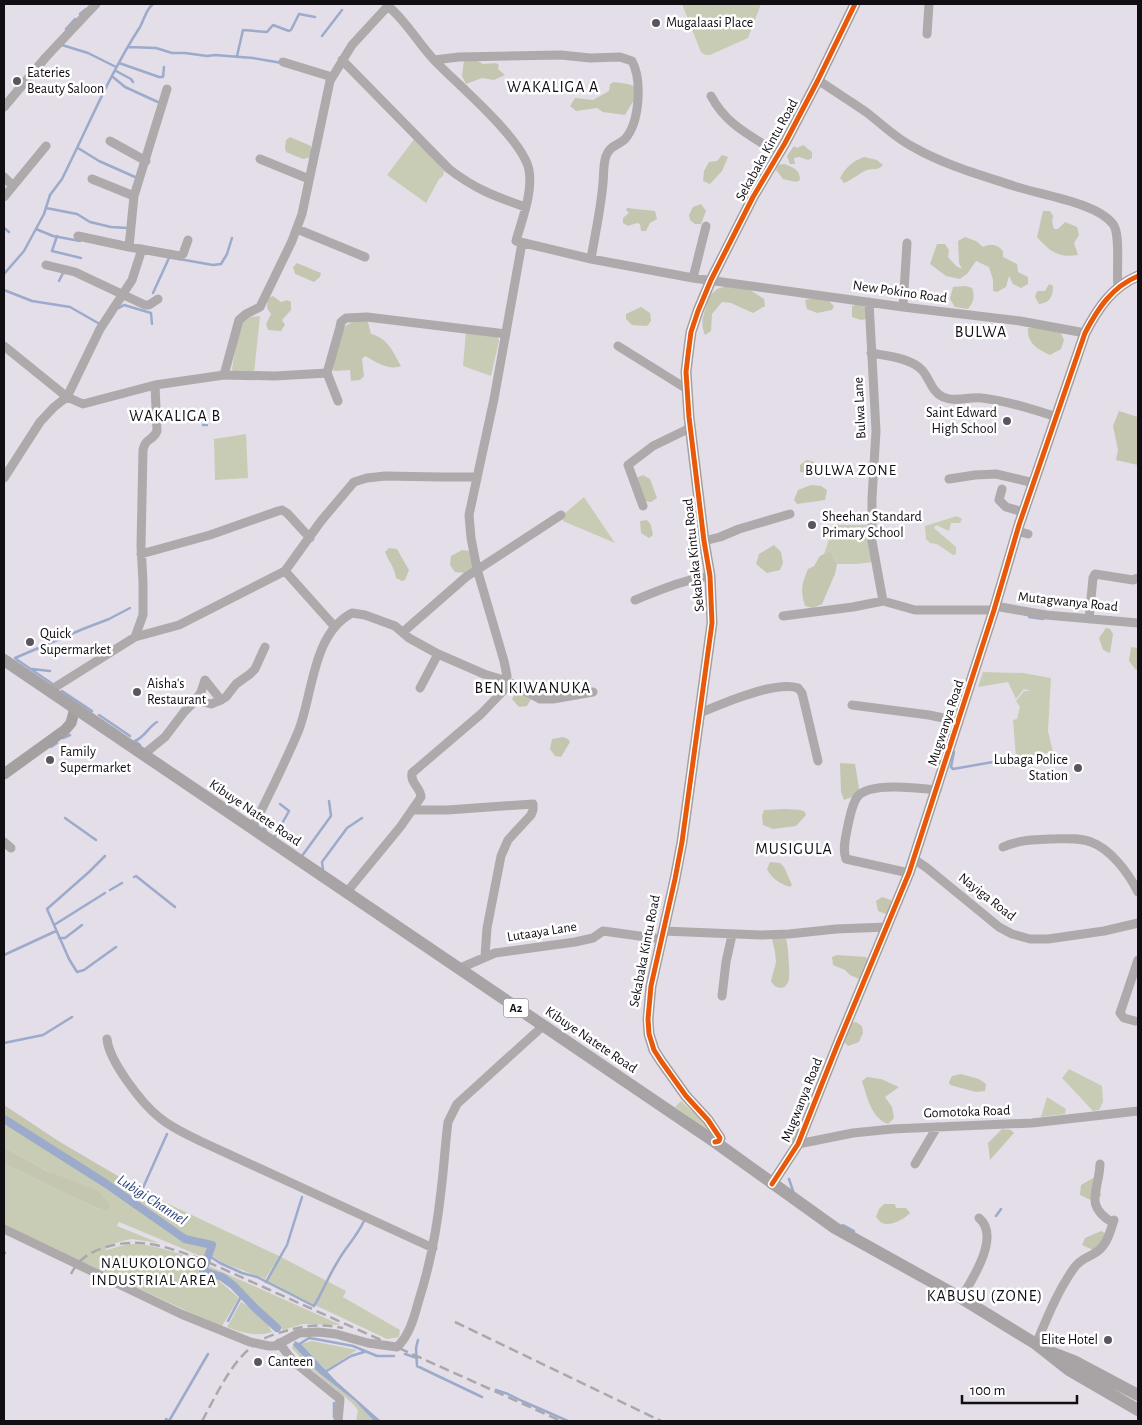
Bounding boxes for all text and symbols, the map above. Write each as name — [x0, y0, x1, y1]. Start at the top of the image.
place label: Mugalaasi Place — [666, 16, 753, 30]
marker: Mugalaasi Place — [650, 17, 662, 29]
place label: Eateries Beauty Saloon — [27, 66, 104, 96]
marker: Eateries Beauty Saloon — [11, 75, 23, 87]
district label: WAKALIGA A — [507, 79, 599, 95]
street label: Sekabaka Kintu Road — [733, 97, 801, 203]
street label: New Pokino Road — [852, 278, 948, 306]
district label: BULWA — [955, 324, 1007, 340]
street label: Bulwa Lane — [851, 377, 869, 439]
place label: Saint Edward High School — [926, 406, 997, 436]
district label: WAKALIGA B — [129, 408, 221, 424]
marker: Saint Edward High School — [1001, 415, 1013, 427]
district label: BULWA ZONE — [805, 463, 897, 478]
street label: Sekabaka Kintu Road — [681, 498, 707, 612]
place label: Sheehan Standard Primary School — [822, 510, 922, 540]
marker: Sheehan Standard Primary School — [806, 519, 818, 531]
street label: Mutagwanya Road — [1017, 590, 1119, 614]
place label: Quick Supermarket — [40, 627, 112, 657]
marker: Quick Supermarket — [24, 636, 36, 648]
place label: Aisha's Restaurant — [147, 677, 207, 707]
street label: Mugwanya Road — [925, 678, 967, 768]
district label: BEN KIWANUKA — [475, 680, 591, 696]
marker: Aisha's Restaurant — [131, 686, 143, 698]
place label: Family Supermarket — [60, 745, 132, 775]
place label: Lubaga Police Station — [994, 753, 1068, 783]
marker: Family Supermarket — [44, 754, 56, 766]
marker: Lubaga Police Station — [1072, 762, 1084, 774]
street label: Kibuye Natete Road — [207, 777, 303, 849]
district label: MUSIGULA — [755, 841, 833, 857]
street label: Nayiga Road — [956, 870, 1018, 924]
street label: Sekabaka Kintu Road — [627, 894, 663, 1008]
street label: Lutaaya Lane — [506, 920, 578, 944]
road number: A2 — [504, 998, 528, 1018]
street label: Kibuye Natete Road — [543, 1004, 639, 1076]
street label: Mugwanya Road — [779, 1056, 825, 1144]
street label: Gomotoka Road — [923, 1103, 1011, 1121]
water label: Lubigi Channel — [115, 1172, 190, 1228]
district label: NALUKOLONGO INDUSTRIAL AREA — [91, 1256, 217, 1288]
district label: KABUSU (ZONE) — [927, 1288, 1043, 1304]
place label: Elite Hotel — [1041, 1333, 1098, 1347]
marker: Elite Hotel — [1102, 1334, 1114, 1346]
place label: Canteen — [268, 1355, 313, 1369]
marker: Canteen — [252, 1356, 264, 1368]
scale bar — [962, 1372, 1077, 1404]
text: 100 m — [970, 1383, 1005, 1398]

